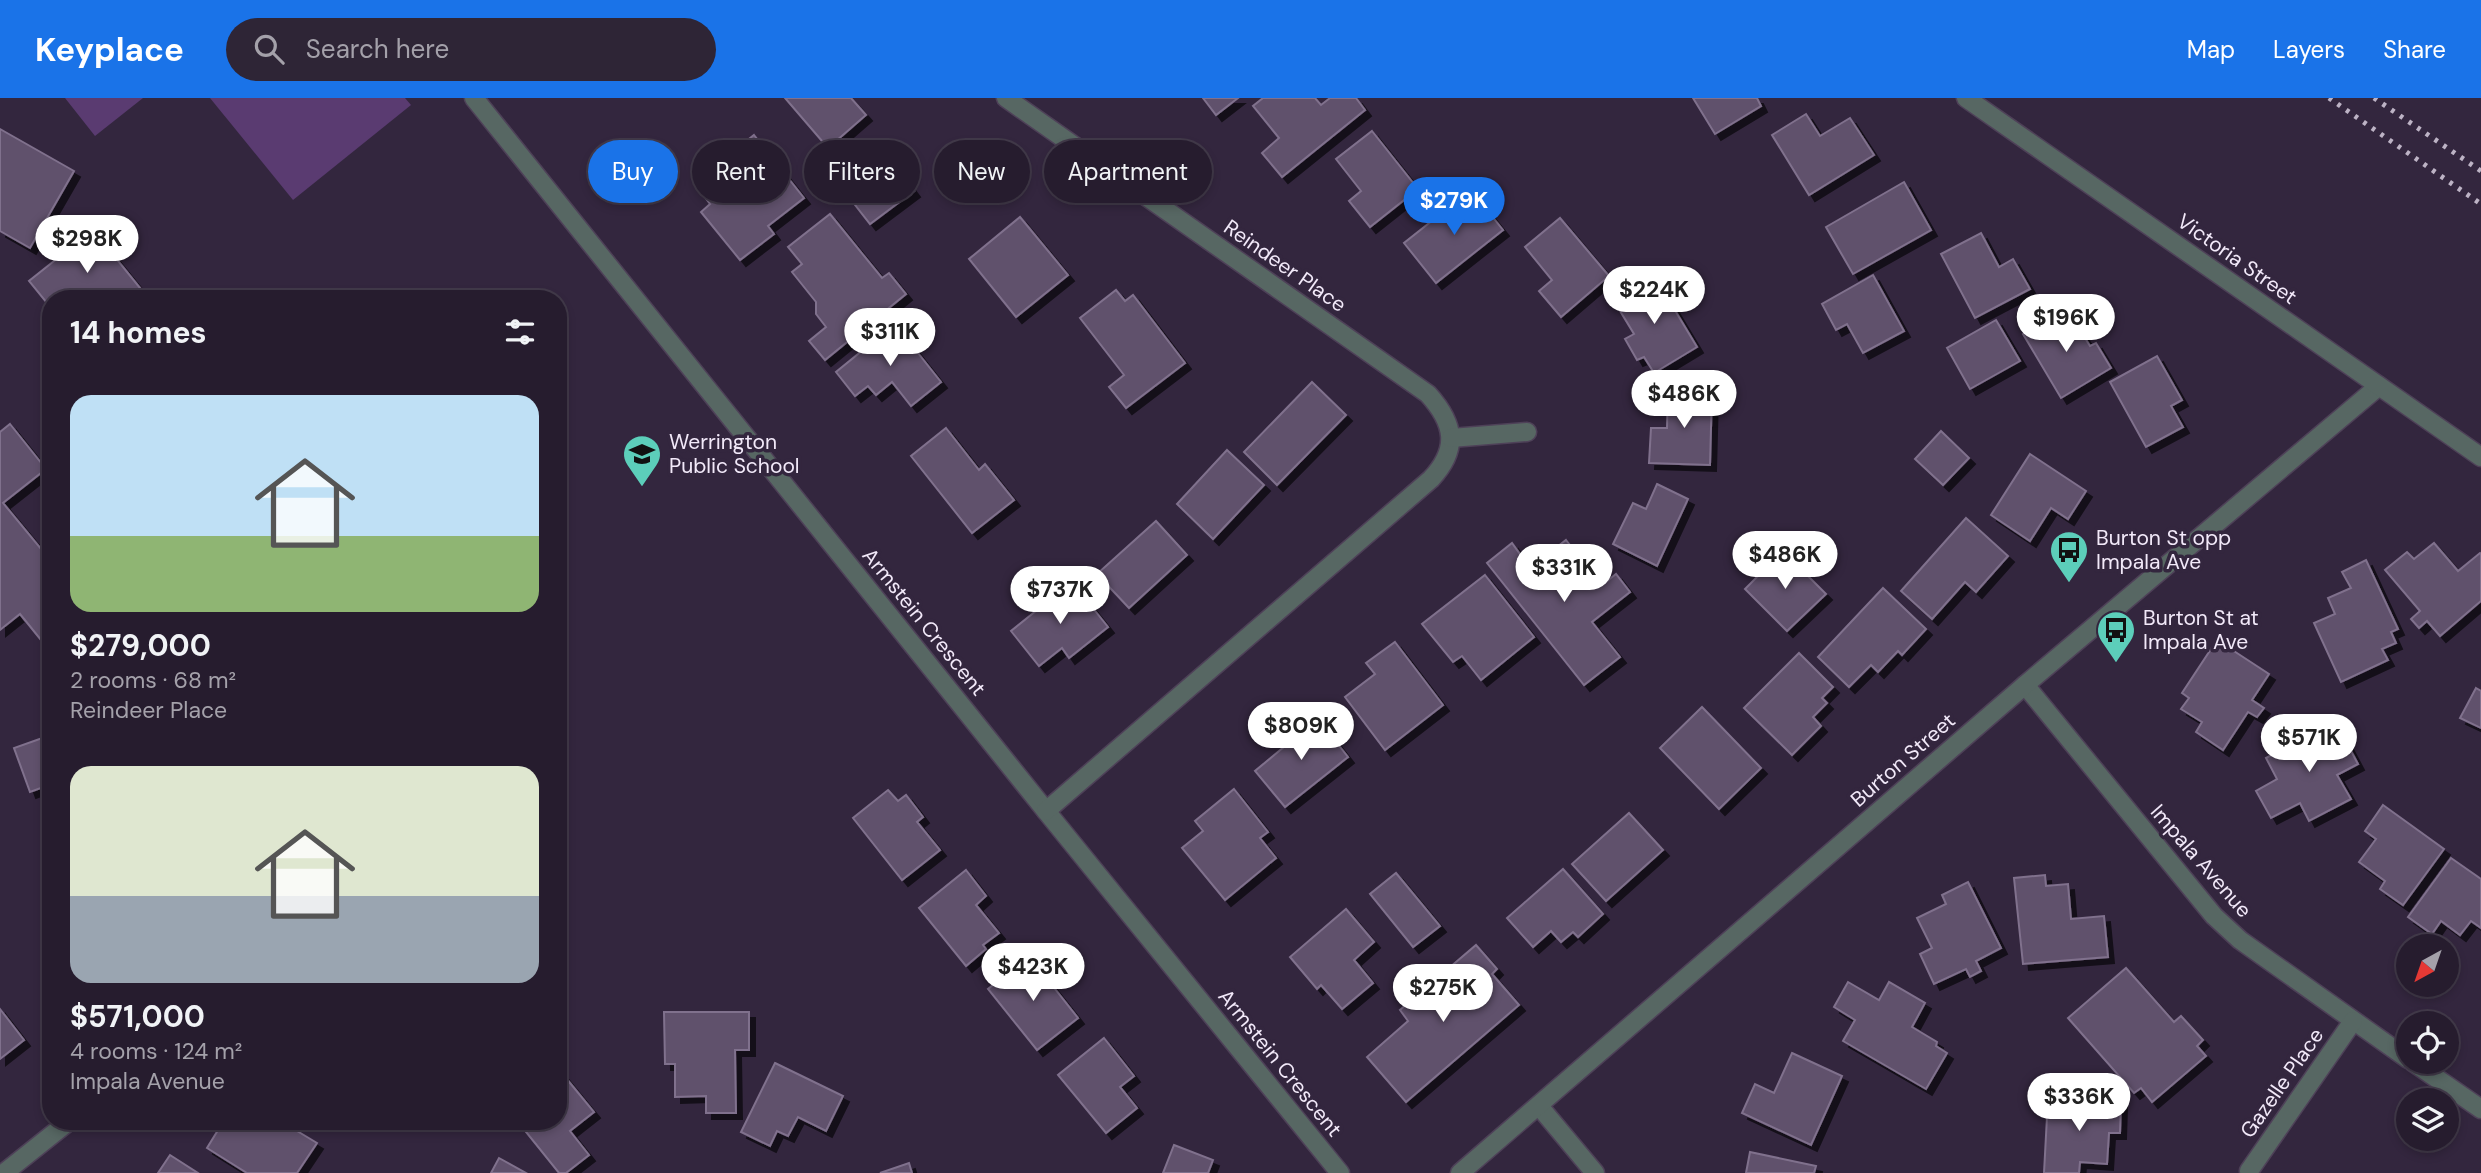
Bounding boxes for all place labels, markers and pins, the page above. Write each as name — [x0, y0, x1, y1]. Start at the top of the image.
pin: $279K — [1405, 178, 1503, 237]
pin: $298K — [38, 216, 136, 275]
pin: $224K — [1605, 266, 1703, 326]
pin: $196K — [2017, 294, 2115, 354]
pin: $311K — [841, 308, 939, 368]
pin: $486K — [1635, 370, 1733, 430]
place label: Werrington Public School — [669, 428, 800, 480]
school or university icon: Werrington Public School — [621, 433, 663, 488]
place label: Burton St opp Impala Ave — [2096, 524, 2231, 576]
bus stop icon: Burton St opp Impala Ave — [2048, 529, 2090, 584]
pin: $486K — [1736, 532, 1834, 591]
pin: $331K — [1515, 545, 1613, 604]
pin: $737K — [1011, 566, 1109, 626]
place label: Burton St at Impala Ave — [2143, 604, 2259, 656]
bus stop icon: Burton St at Impala Ave — [2095, 609, 2137, 664]
pin: $809K — [1252, 702, 1350, 762]
pin: $571K — [2260, 714, 2358, 774]
pin: $423K — [984, 944, 1082, 1003]
pin: $275K — [1394, 964, 1492, 1024]
pin: $336K — [2030, 1074, 2128, 1133]

